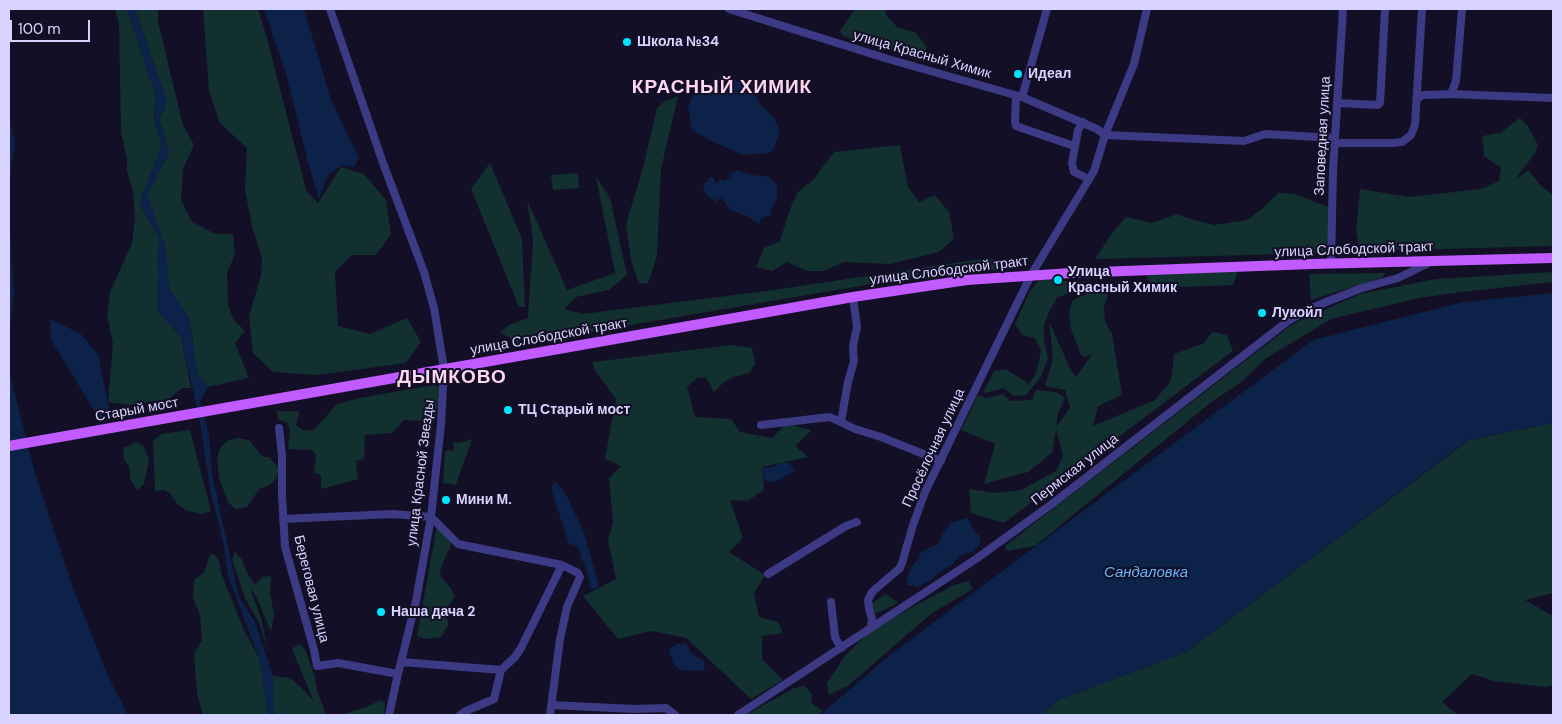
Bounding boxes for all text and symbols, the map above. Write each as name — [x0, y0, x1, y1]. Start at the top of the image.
scale bar — [12, 10, 92, 42]
text: 100 m — [18, 19, 61, 39]
street label: улица Красный Химик — [851, 27, 993, 83]
place label: Школа №34 — [637, 34, 719, 50]
marker: Школа №34 — [621, 36, 633, 48]
place label: Идеал — [1028, 66, 1071, 82]
marker: Идеал — [1012, 68, 1024, 80]
street label: Заповедная улица — [1311, 76, 1335, 196]
district label: КРАСНЫЙ ХИМИК — [630, 77, 814, 99]
street label: улица Слободской тракт — [1274, 239, 1434, 261]
street label: улица Слободской тракт — [869, 253, 1029, 289]
place label: Улица Красный Химик — [1068, 264, 1177, 296]
marker: Улица Красный Химик — [1052, 274, 1064, 286]
place label: Лукойл — [1272, 305, 1322, 321]
marker: Лукойл — [1256, 307, 1268, 319]
street label: улица Слободской тракт — [469, 315, 629, 359]
district label: ДЫМКОВО — [396, 367, 508, 389]
street label: Просёлочная улица — [899, 386, 969, 510]
street label: Старый мост — [94, 394, 180, 426]
street label: улица Красной Звезды — [404, 399, 438, 547]
place label: ТЦ Старый мост — [518, 402, 630, 418]
marker: ТЦ Старый мост — [502, 404, 514, 416]
street label: Пермская улица — [1028, 431, 1122, 509]
place label: Мини М. — [456, 492, 512, 508]
marker: Мини М. — [440, 494, 452, 506]
street label: Береговая улица — [290, 534, 332, 644]
water label: Сандаловка — [1104, 564, 1188, 582]
place label: Наша дача 2 — [391, 604, 475, 620]
marker: Наша дача 2 — [375, 606, 387, 618]

